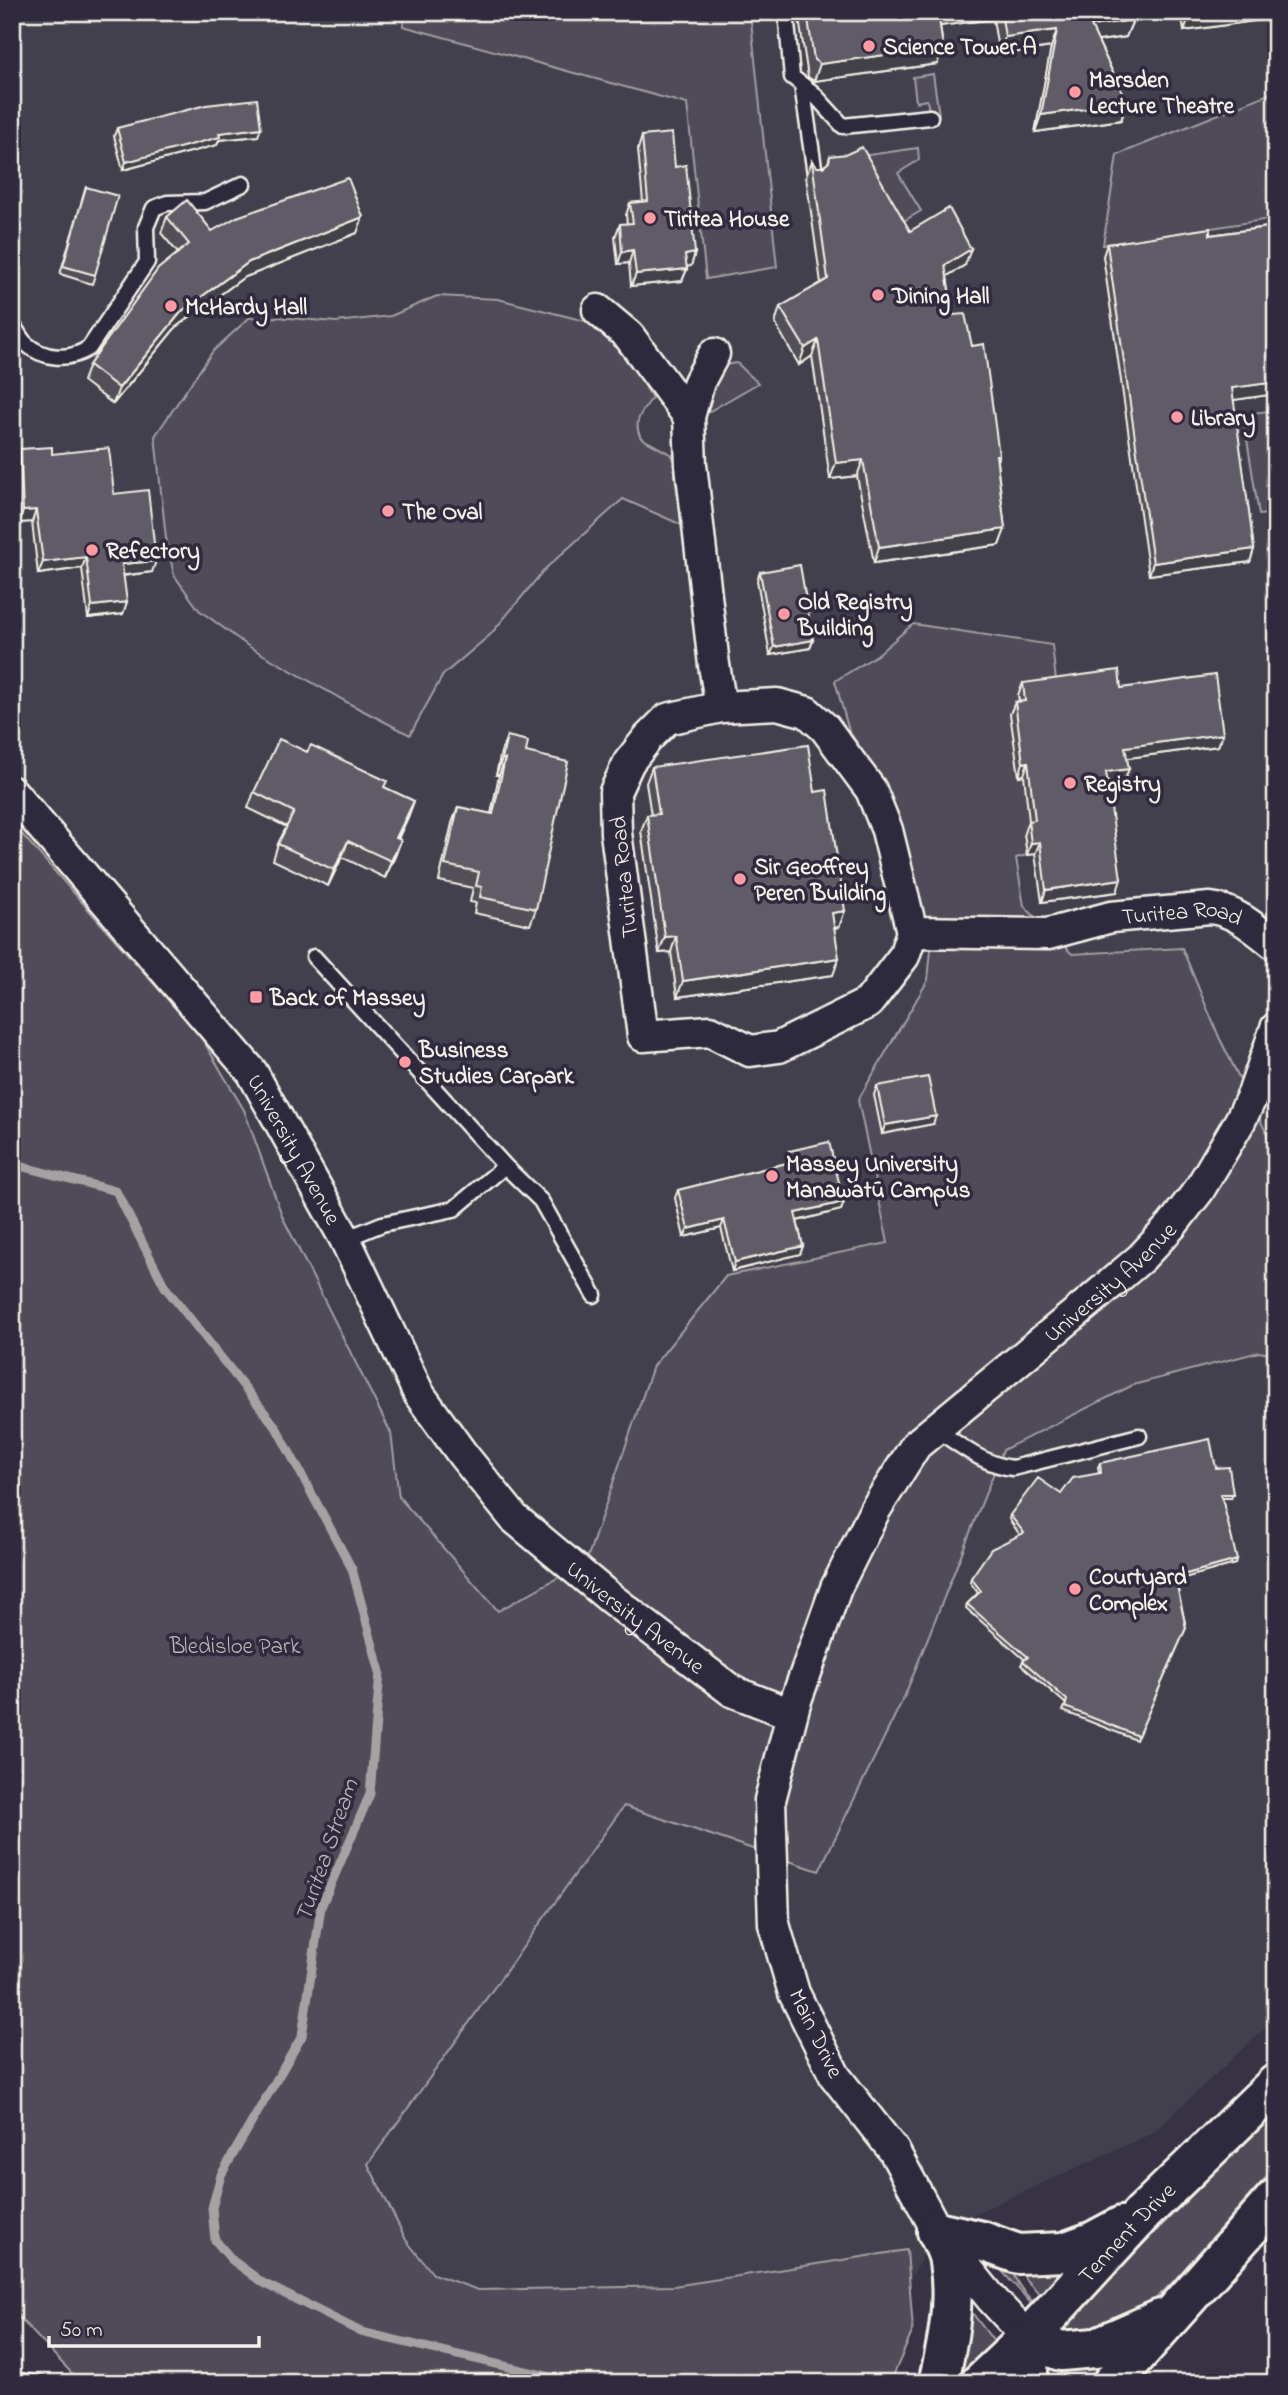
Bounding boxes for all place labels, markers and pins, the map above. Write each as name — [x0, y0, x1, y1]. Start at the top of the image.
place label: Science Tower A — [883, 32, 1037, 65]
marker: Science Tower A — [861, 38, 877, 54]
place label: Marsden Lecture Theatre — [1089, 65, 1235, 124]
marker: Marsden Lecture Theatre — [1067, 84, 1083, 100]
place label: Tiritea House — [664, 204, 790, 237]
marker: Tiritea House — [642, 210, 658, 226]
place label: Dining Hall — [891, 281, 990, 316]
marker: Dining Hall — [870, 287, 886, 303]
place label: McHardy Hall — [185, 292, 307, 327]
marker: McHardy Hall — [163, 298, 179, 314]
place label: Library — [1191, 403, 1255, 438]
marker: Library — [1169, 409, 1185, 425]
place label: The Oval — [402, 497, 483, 530]
marker: The Oval — [380, 503, 396, 519]
place label: Refectory — [106, 536, 200, 571]
marker: Refectory — [84, 542, 100, 558]
place label: Old Registry Building — [797, 587, 913, 648]
marker: Old Registry Building — [776, 606, 792, 622]
place label: Registry — [1084, 769, 1161, 804]
marker: Registry — [1062, 775, 1078, 791]
place label: Sir Geoffrey Peren Building — [754, 852, 886, 913]
marker: Sir Geoffrey Peren Building — [732, 871, 748, 887]
place label: Back of Massey — [269, 983, 425, 1018]
marker: Back of Massey — [248, 989, 264, 1005]
place label: Business Studies Carpark — [418, 1035, 575, 1094]
marker: Business Studies Carpark — [397, 1054, 413, 1070]
place label: Massey University Manawatū Campus — [786, 1149, 971, 1208]
marker: Massey University Manawatū Campus — [764, 1168, 780, 1184]
place label: Courtyard Complex — [1089, 1562, 1187, 1621]
marker: Courtyard Complex — [1067, 1581, 1083, 1597]

